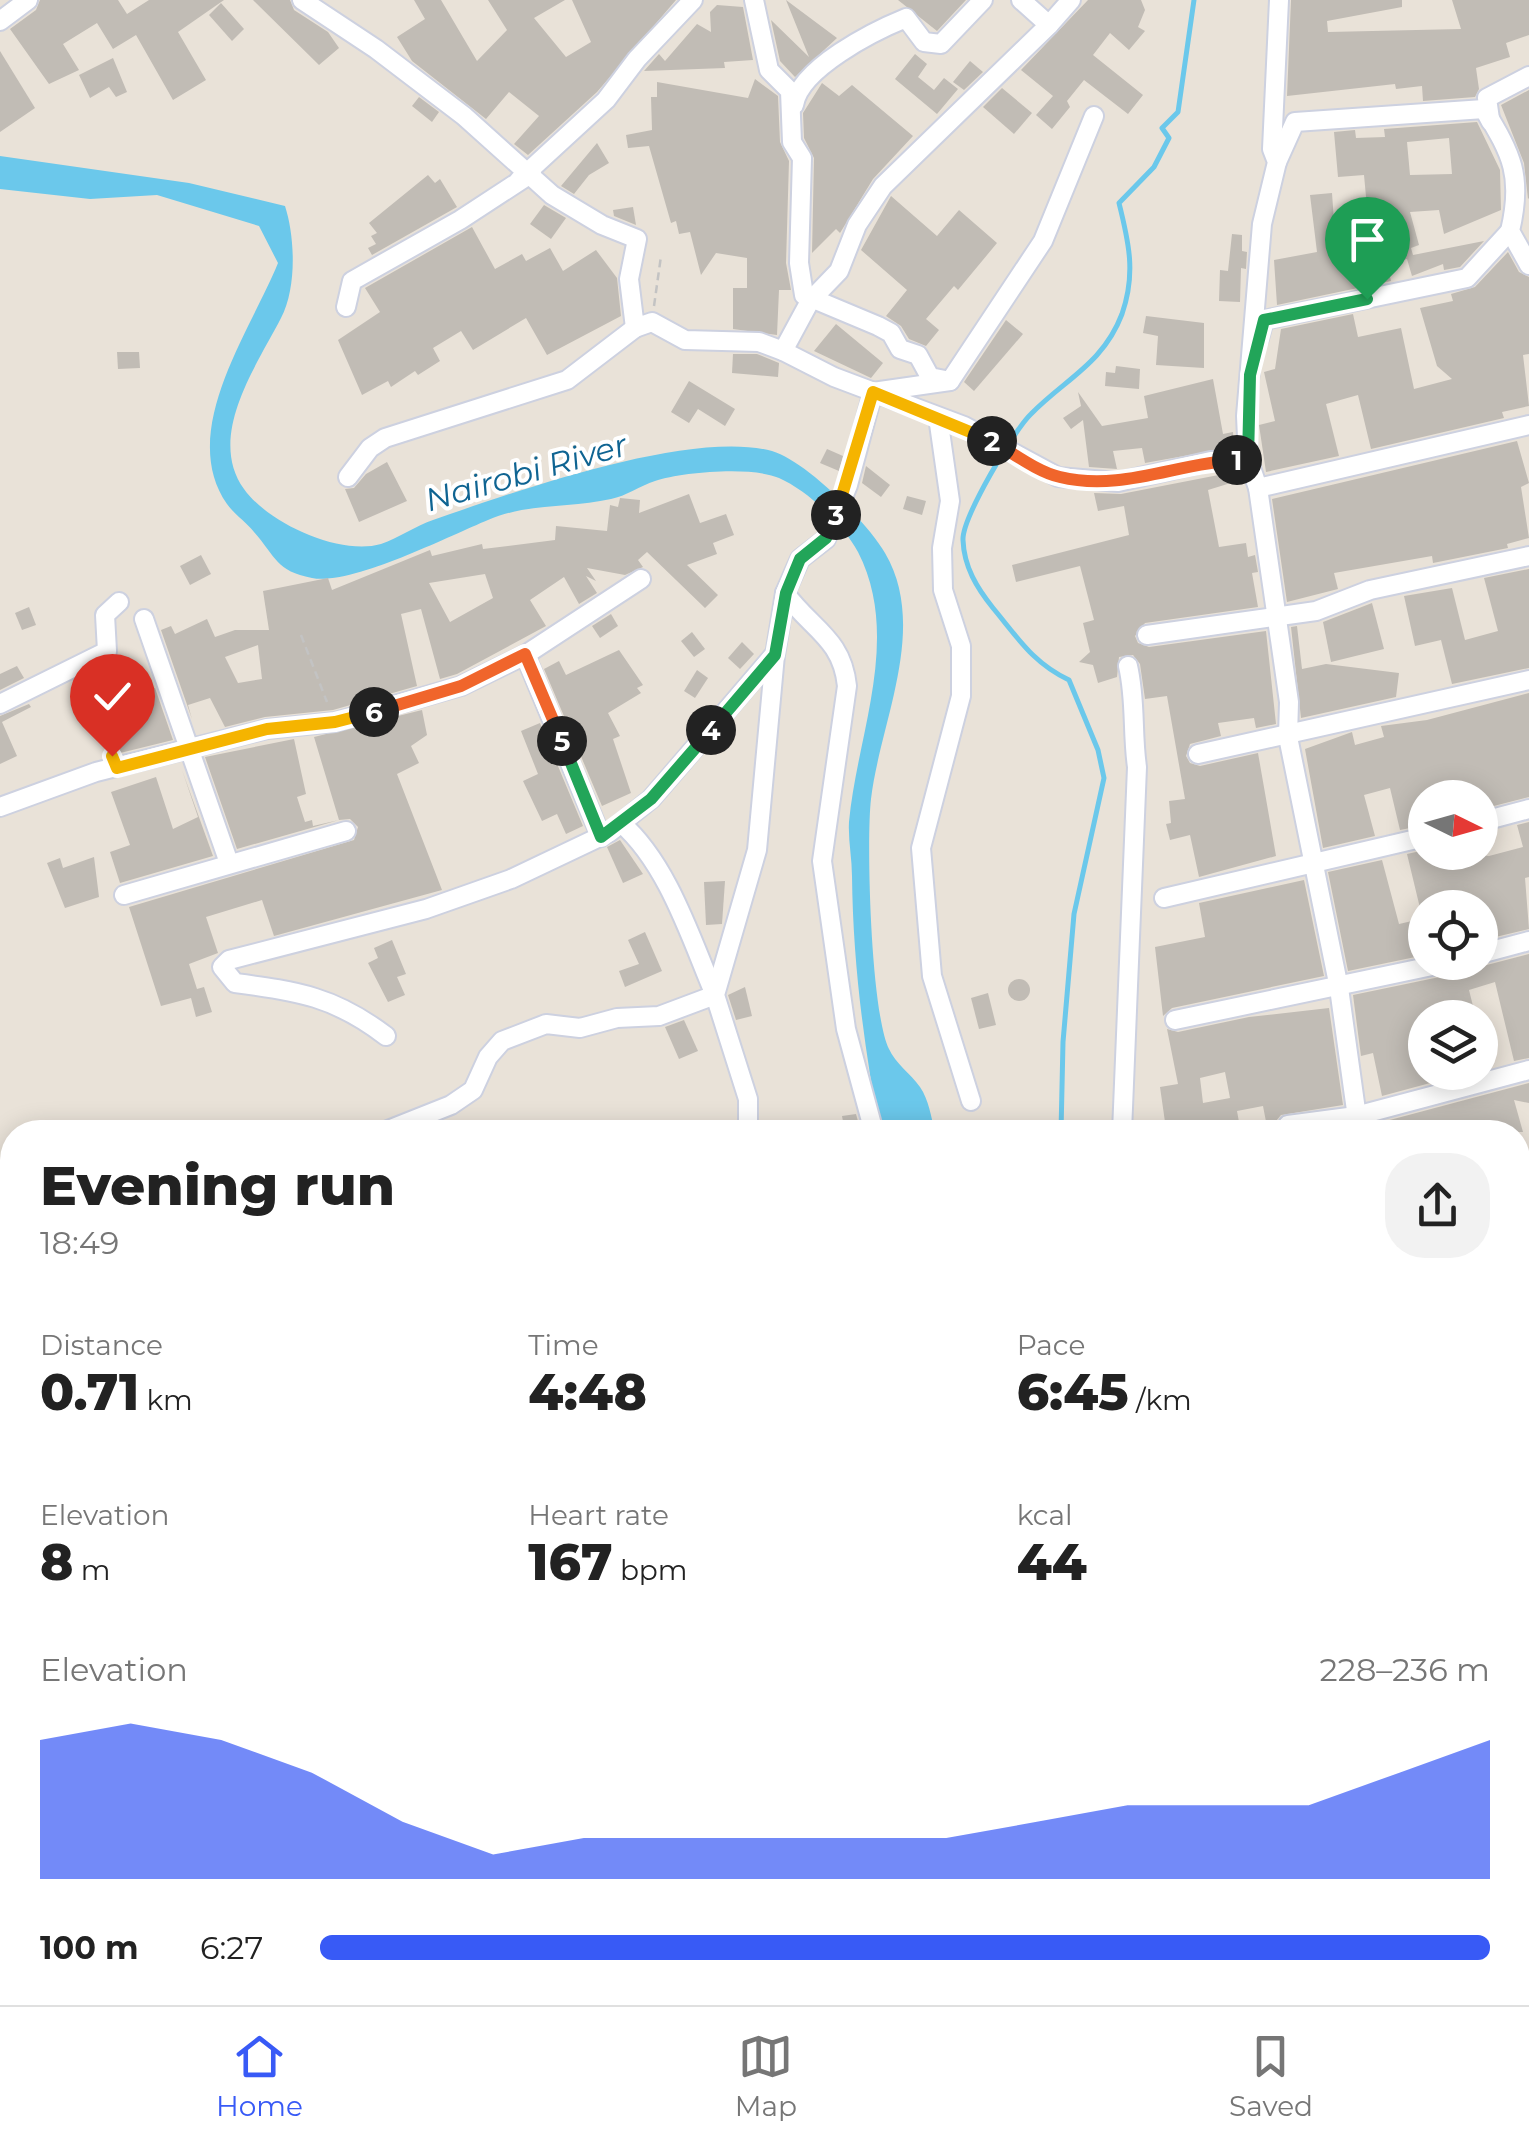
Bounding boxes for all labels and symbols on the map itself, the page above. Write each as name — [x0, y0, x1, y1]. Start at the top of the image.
pin — [1325, 197, 1410, 300]
pin: 2 — [967, 416, 1017, 466]
water label: Nairobi River — [421, 424, 633, 519]
pin: 1 — [1212, 435, 1262, 485]
pin: 3 — [811, 490, 861, 540]
pin — [70, 654, 155, 757]
pin: 6 — [349, 687, 399, 737]
pin: 4 — [686, 705, 736, 755]
pin: 5 — [537, 716, 587, 766]
north arrow — [1408, 780, 1498, 870]

